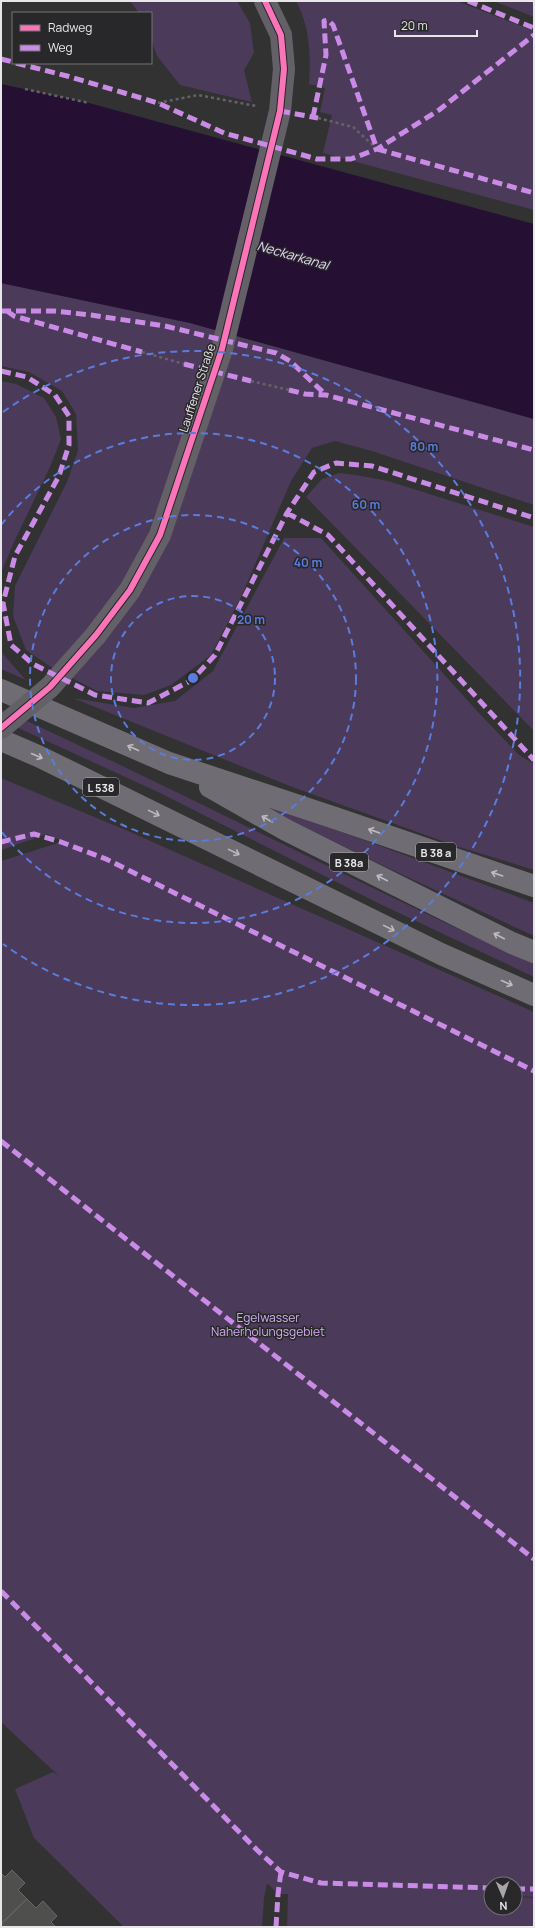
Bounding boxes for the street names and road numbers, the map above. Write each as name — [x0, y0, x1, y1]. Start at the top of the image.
street label: Lauffener Straße — [175, 341, 219, 435]
road number: L 538 — [83, 778, 119, 796]
road number: B 38 a — [416, 843, 456, 861]
road number: B 38a — [330, 853, 368, 871]

